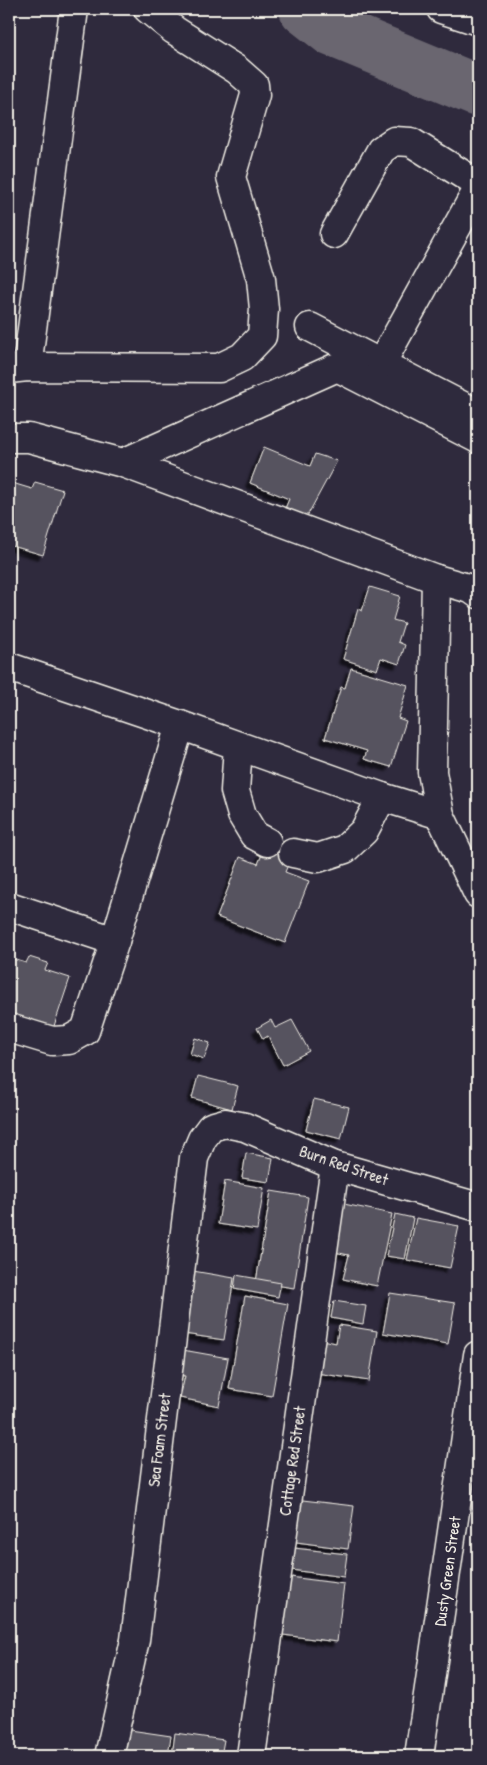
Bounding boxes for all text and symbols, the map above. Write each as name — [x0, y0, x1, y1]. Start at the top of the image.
street label: Burn Red Street — [297, 1140, 392, 1191]
street label: Sea Foam Street — [142, 1391, 176, 1488]
street label: Cottage Red Street — [273, 1404, 311, 1517]
street label: Dusty Green Street — [428, 1514, 466, 1627]

